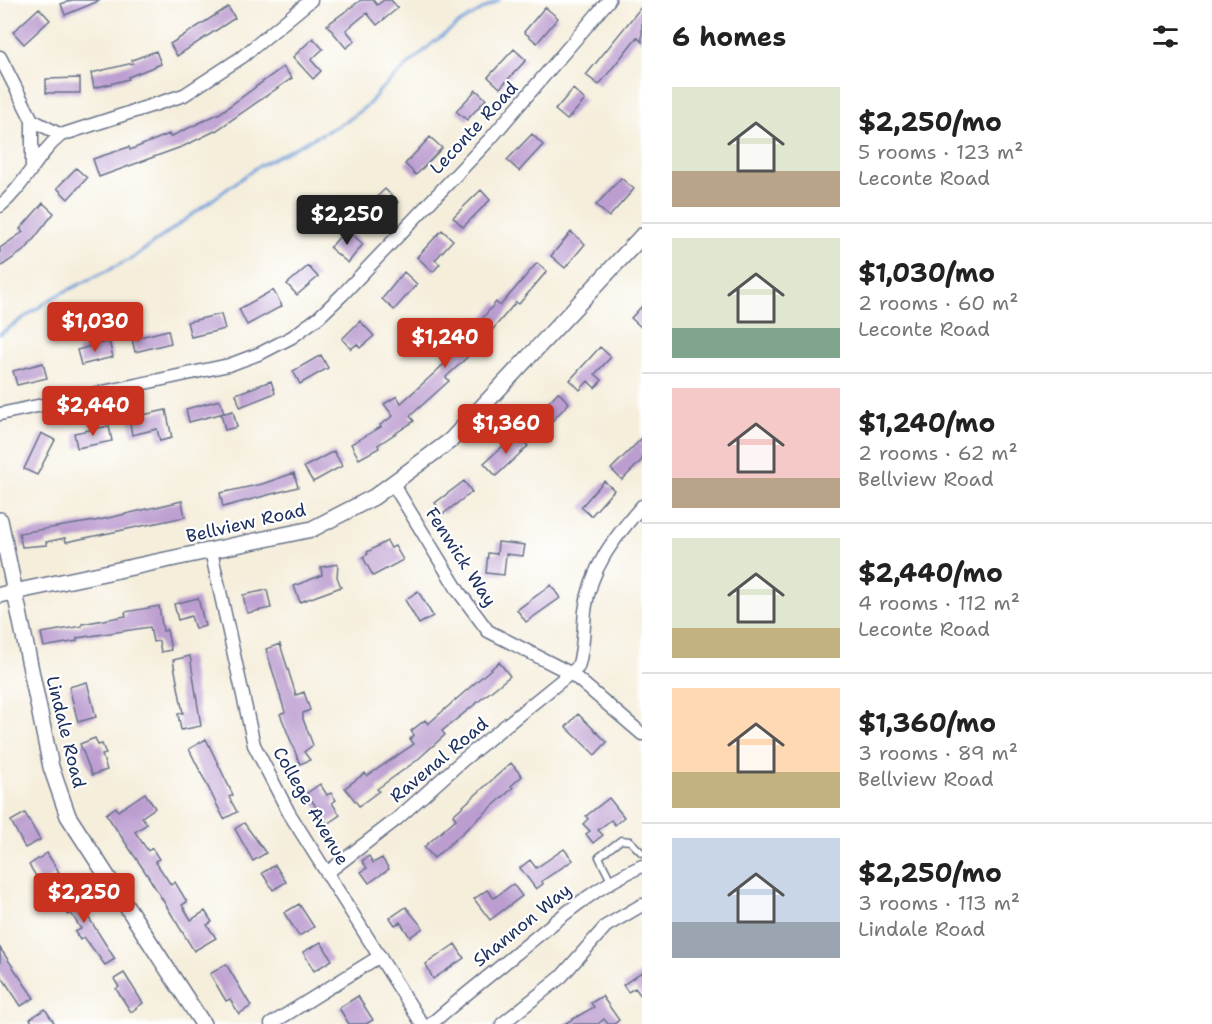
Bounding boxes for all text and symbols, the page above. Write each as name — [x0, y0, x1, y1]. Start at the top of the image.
text: 6 homes — [672, 19, 786, 54]
icon: filters — [1149, 20, 1182, 53]
street label: Leconte Road — [425, 76, 523, 180]
text: $2,250/mo — [858, 104, 1002, 139]
icon: home — [720, 111, 792, 183]
text: 5 rooms · 123 m² — [858, 139, 1024, 165]
text: Leconte Road — [858, 165, 990, 191]
pin: $2,250 — [298, 195, 396, 246]
text: $2,250 — [311, 201, 383, 227]
text: $1,030/mo — [858, 255, 995, 290]
icon: home — [720, 262, 792, 334]
text: 2 rooms · 60 m² — [858, 290, 1018, 316]
pin: $1,030 — [46, 302, 144, 353]
text: $1,030 — [61, 308, 129, 334]
text: Leconte Road — [858, 316, 990, 342]
pin: $1,240 — [396, 318, 494, 369]
text: $1,240 — [411, 324, 479, 350]
pin: $2,440 — [44, 386, 142, 437]
text: $2,440 — [56, 392, 130, 418]
pin: $1,360 — [457, 404, 555, 455]
text: $1,240/mo — [858, 405, 995, 440]
text: $1,360 — [472, 410, 540, 436]
icon: home — [720, 412, 792, 484]
text: 2 rooms · 62 m² — [858, 440, 1018, 466]
text: Bellview Road — [858, 466, 994, 492]
street label: Bellview Road — [184, 498, 308, 548]
street label: Fenwick Way — [420, 503, 502, 611]
text: $2,440/mo — [858, 555, 1003, 590]
icon: home — [720, 562, 792, 634]
text: 4 rooms · 112 m² — [858, 590, 1020, 616]
text: Leconte Road — [858, 616, 990, 642]
street label: Lindale Road — [40, 674, 92, 790]
text: $1,360/mo — [858, 705, 996, 740]
street label: Ravenal Road — [385, 712, 493, 808]
icon: home — [720, 712, 792, 784]
text: 3 rooms · 89 m² — [858, 740, 1018, 766]
street label: College Avenue — [267, 742, 355, 870]
text: Bellview Road — [858, 766, 994, 792]
text: $2,250/mo — [858, 855, 1002, 890]
icon: home — [720, 862, 792, 934]
pin: $2,250 — [35, 873, 133, 924]
street label: Shannon Way — [468, 878, 576, 972]
text: $2,250 — [48, 879, 120, 905]
text: 3 rooms · 113 m² — [858, 890, 1020, 916]
text: Lindale Road — [858, 916, 985, 942]

